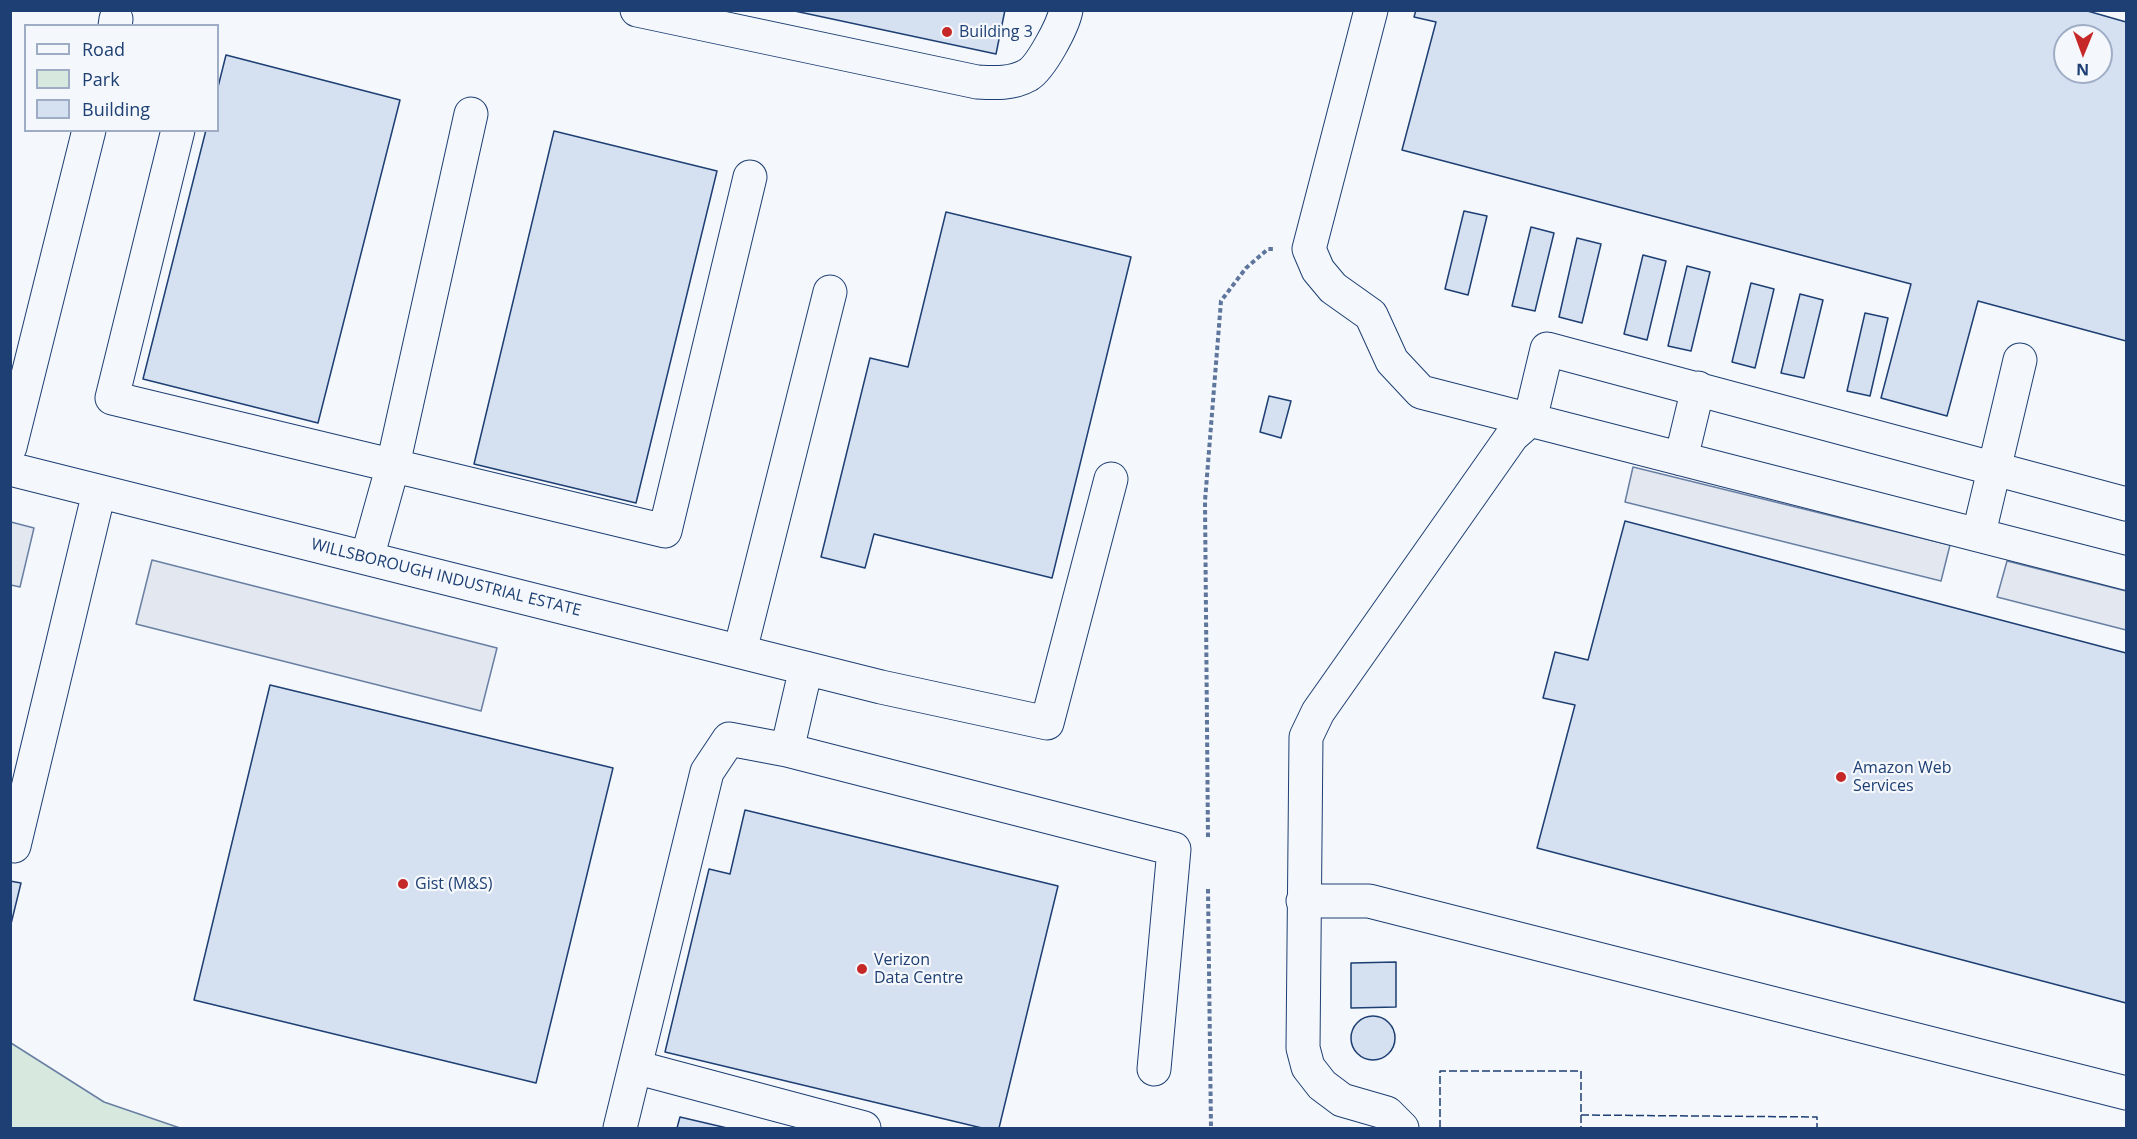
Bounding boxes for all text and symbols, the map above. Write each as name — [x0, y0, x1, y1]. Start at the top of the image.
place label: Building 3 — [959, 22, 1033, 42]
legend — [24, 24, 219, 132]
north arrow — [2053, 24, 2113, 84]
marker: Building 3 — [940, 25, 954, 39]
text: Road — [82, 37, 125, 61]
text: N — [2076, 59, 2089, 81]
text: Park — [82, 67, 120, 91]
text: Building — [82, 97, 150, 121]
street label: WILLSBOROUGH INDUSTRIAL ESTATE — [309, 535, 583, 621]
place label: Amazon Web Services — [1853, 758, 1951, 796]
marker: Amazon Web Services — [1834, 770, 1848, 784]
place label: Gist (M&S) — [415, 874, 492, 894]
marker: Gist (M&S) — [396, 877, 410, 891]
place label: Verizon Data Centre — [874, 950, 963, 988]
marker: Verizon Data Centre — [855, 962, 869, 976]

